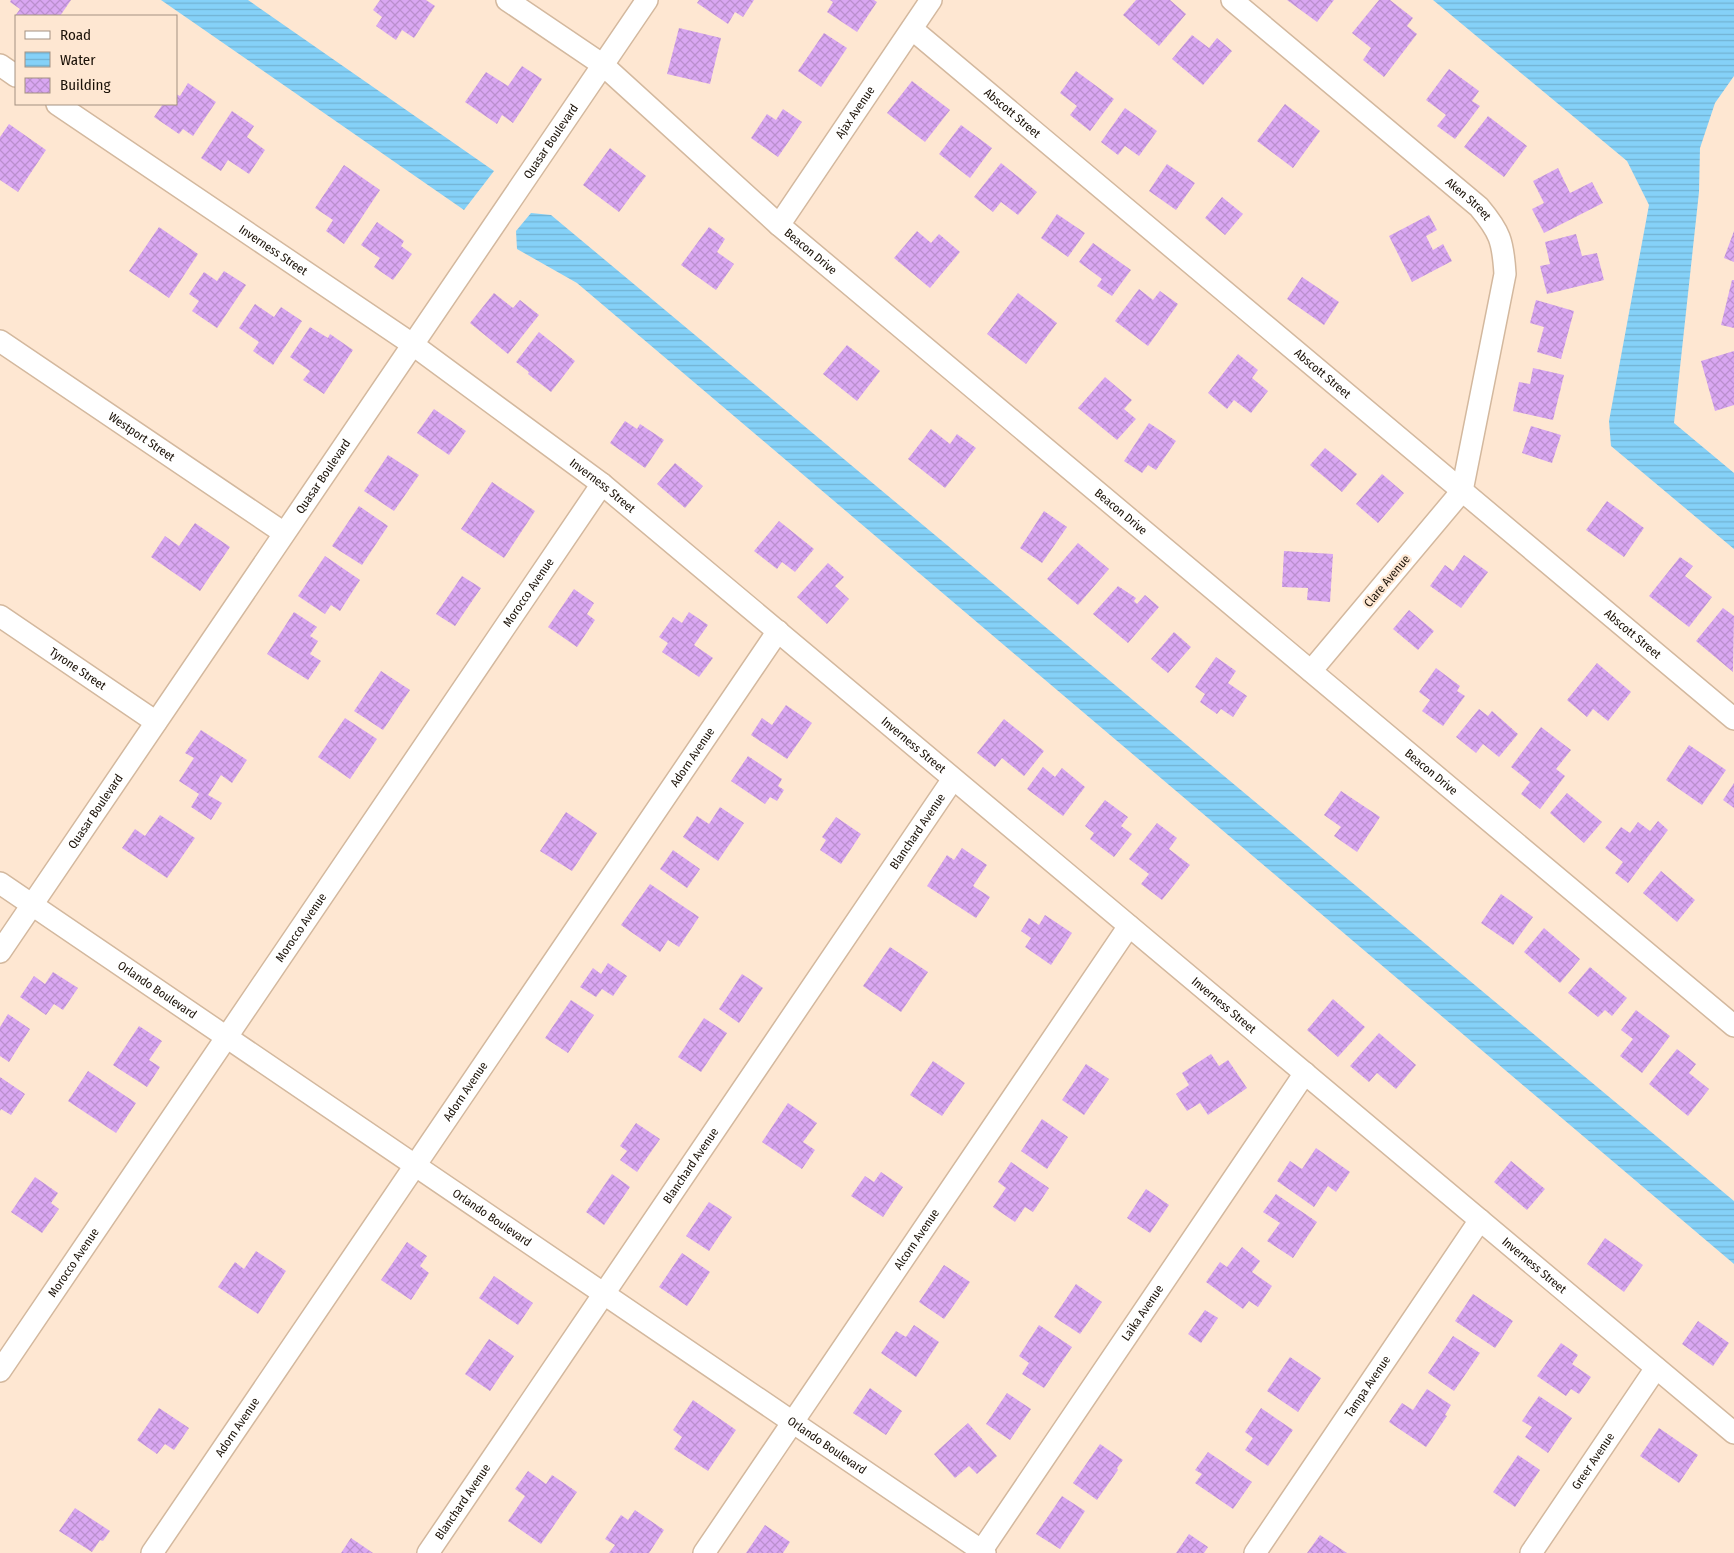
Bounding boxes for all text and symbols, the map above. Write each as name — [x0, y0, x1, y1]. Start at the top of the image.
legend — [15, 15, 178, 105]
text: Road — [60, 26, 91, 44]
text: Water — [60, 51, 96, 69]
text: Building — [60, 76, 111, 94]
street label: Ajax Avenue — [833, 84, 878, 141]
street label: Abscott Street — [981, 86, 1043, 141]
street label: Quasar Boulevard — [521, 101, 581, 181]
street label: Aken Street — [1443, 175, 1494, 223]
street label: Inverness Street — [236, 222, 310, 278]
street label: Beacon Drive — [782, 226, 840, 277]
street label: Abscott Street — [1291, 346, 1354, 401]
street label: Westport Street — [106, 409, 178, 464]
street label: Quasar Boulevard — [293, 436, 353, 516]
street label: Inverness Street — [567, 456, 638, 516]
street label: Beacon Drive — [1092, 486, 1150, 538]
street label: Clare Avenue — [1361, 552, 1413, 610]
street label: Morocco Avenue — [500, 555, 557, 629]
street label: Abscott Street — [1602, 606, 1664, 662]
street label: Tyrone Street — [47, 645, 109, 693]
street label: Inverness Street — [878, 714, 949, 776]
street label: Adorn Avenue — [667, 725, 717, 789]
street label: Beacon Drive — [1402, 746, 1460, 798]
street label: Quasar Boulevard — [65, 771, 126, 851]
street label: Blanchard Avenue — [887, 791, 948, 872]
street label: Morocco Avenue — [273, 890, 329, 965]
street label: Orlando Boulevard — [115, 958, 199, 1022]
street label: Inverness Street — [1189, 974, 1259, 1036]
street label: Adorn Avenue — [440, 1059, 491, 1124]
street label: Blanchard Avenue — [660, 1125, 721, 1206]
street label: Orlando Boulevard — [450, 1186, 534, 1249]
street label: Alcorn Avenue — [891, 1206, 942, 1272]
street label: Morocco Avenue — [45, 1225, 102, 1300]
street label: Inverness Street — [1499, 1235, 1569, 1297]
street label: Laika Avenue — [1119, 1282, 1166, 1343]
street label: Tampa Avenue — [1342, 1353, 1393, 1420]
street label: Adorn Avenue — [212, 1395, 262, 1460]
street label: Orlando Boulevard — [785, 1414, 869, 1477]
street label: Greer Avenue — [1569, 1430, 1617, 1492]
street label: Blanchard Avenue — [432, 1461, 493, 1542]

